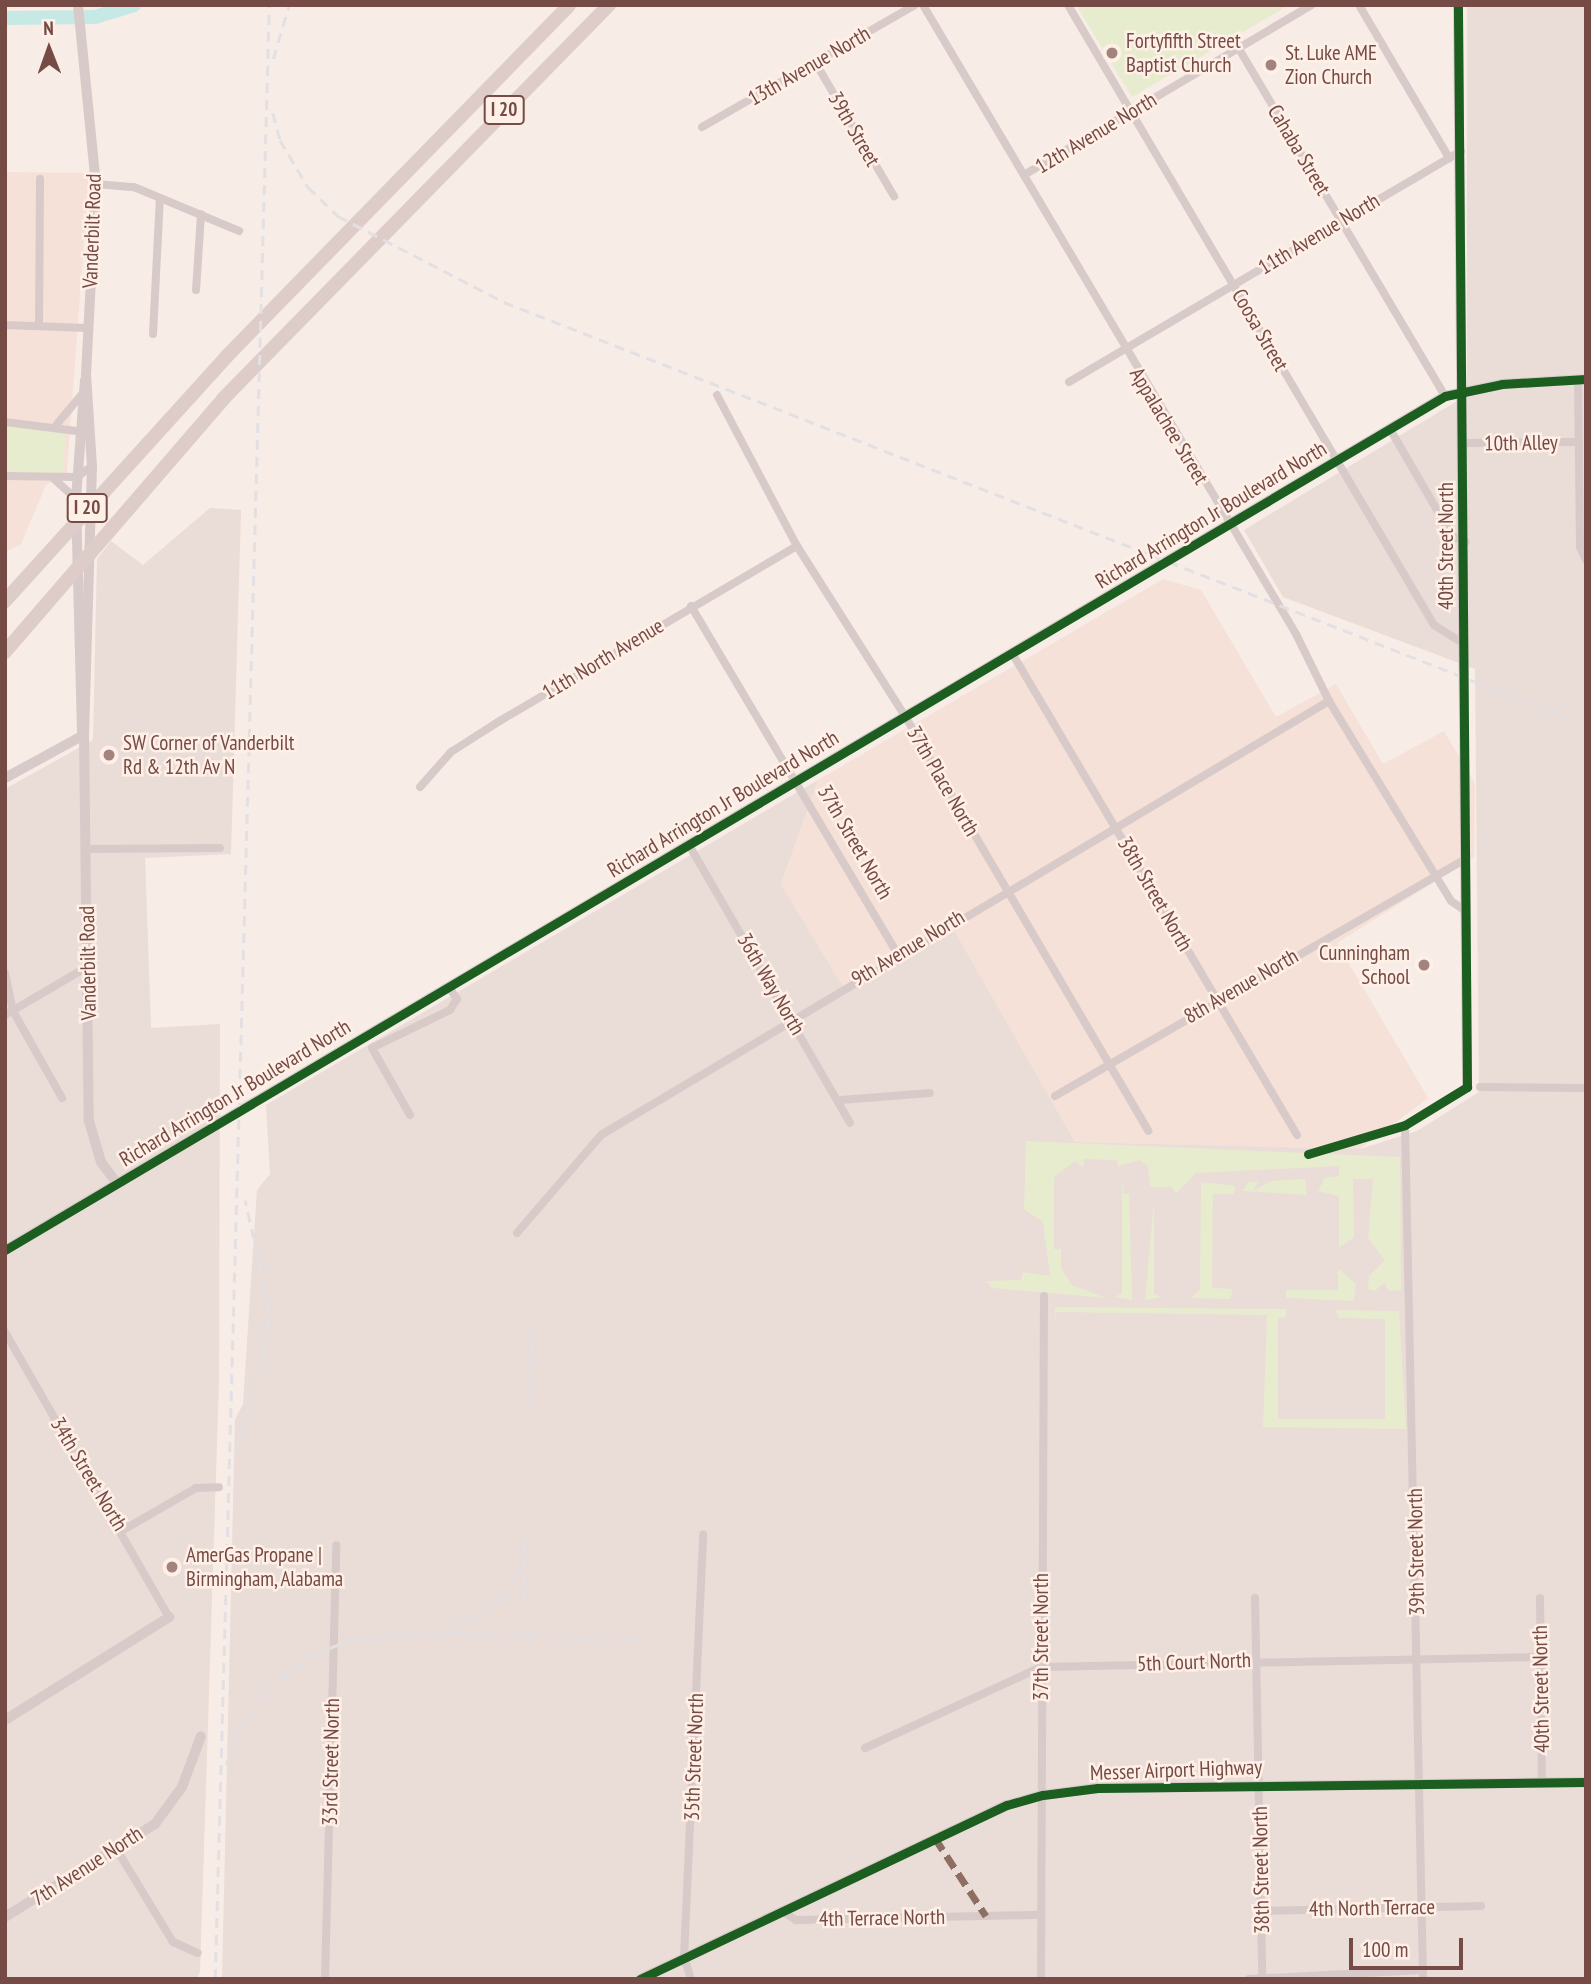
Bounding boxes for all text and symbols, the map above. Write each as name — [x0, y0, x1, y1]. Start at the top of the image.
north arrow — [14, 14, 84, 84]
text: N — [43, 16, 54, 40]
street label: 13th Avenue North — [743, 21, 875, 111]
place label: Fortyfifth Street Baptist Church — [1126, 28, 1241, 78]
place label: St. Luke AME Zion Church — [1285, 40, 1379, 90]
marker: Fortyfifth Street Baptist Church — [1104, 45, 1120, 61]
marker: St. Luke AME Zion Church — [1263, 57, 1279, 73]
street label: 39th Street — [823, 87, 885, 171]
street label: 12th Avenue North — [1031, 87, 1161, 179]
road number: I 20 — [483, 94, 525, 125]
street label: Cahaba Street — [1262, 100, 1336, 200]
street label: Vanderbilt Road — [77, 173, 107, 289]
street label: 11th Avenue North — [1254, 188, 1384, 280]
street label: Coosa Street — [1226, 284, 1294, 376]
street label: Appalachee Street — [1124, 363, 1214, 489]
street label: 10th Alley — [1484, 430, 1558, 456]
street label: Richard Arrington Jr Boulevard North — [1091, 436, 1331, 594]
street label: 40th Street North — [1433, 482, 1459, 610]
road number: I 20 — [66, 492, 108, 524]
street label: 11th North Avenue — [538, 613, 668, 705]
street label: 37th Place North — [901, 722, 985, 840]
street label: Richard Arrington Jr Boulevard North — [603, 725, 843, 883]
place label: SW Corner of Vanderbilt Rd & 12th Av N — [123, 730, 296, 780]
marker: SW Corner of Vanderbilt Rd & 12th Av N — [101, 747, 117, 763]
street label: 37th Street North — [812, 780, 898, 904]
street label: 38th Street North — [1112, 832, 1198, 956]
street label: 9th Avenue North — [847, 904, 969, 992]
street label: Vanderbilt Road — [74, 905, 102, 1021]
street label: 36th Way North — [732, 928, 810, 1040]
place label: Cunningham School — [1319, 940, 1410, 990]
street label: 8th Avenue North — [1179, 943, 1303, 1029]
marker: Cunningham School — [1416, 957, 1432, 973]
street label: Richard Arrington Jr Boulevard North — [115, 1014, 355, 1172]
street label: 34th Street North — [45, 1413, 133, 1535]
street label: 39th Street North — [1402, 1488, 1430, 1616]
place label: AmerGas Propane | Birmingham, Alabama — [186, 1542, 345, 1592]
marker: AmerGas Propane | Birmingham, Alabama — [164, 1559, 180, 1575]
street label: 37th Street North — [1028, 1573, 1054, 1701]
street label: 40th Street North — [1527, 1625, 1555, 1753]
street label: 5th Court North — [1136, 1647, 1252, 1677]
street label: 35th Street North — [679, 1693, 709, 1821]
street label: 33rd Street North — [317, 1698, 345, 1826]
street label: Messer Airport Highway — [1089, 1754, 1263, 1786]
street label: 38th Street North — [1247, 1806, 1275, 1934]
street label: 7th Avenue North — [26, 1821, 148, 1911]
street label: 4th North Terrace — [1308, 1894, 1436, 1922]
street label: 4th Terrace North — [818, 1904, 946, 1932]
scale bar — [1353, 1924, 1467, 1968]
text: 100 m — [1362, 1936, 1408, 1963]

